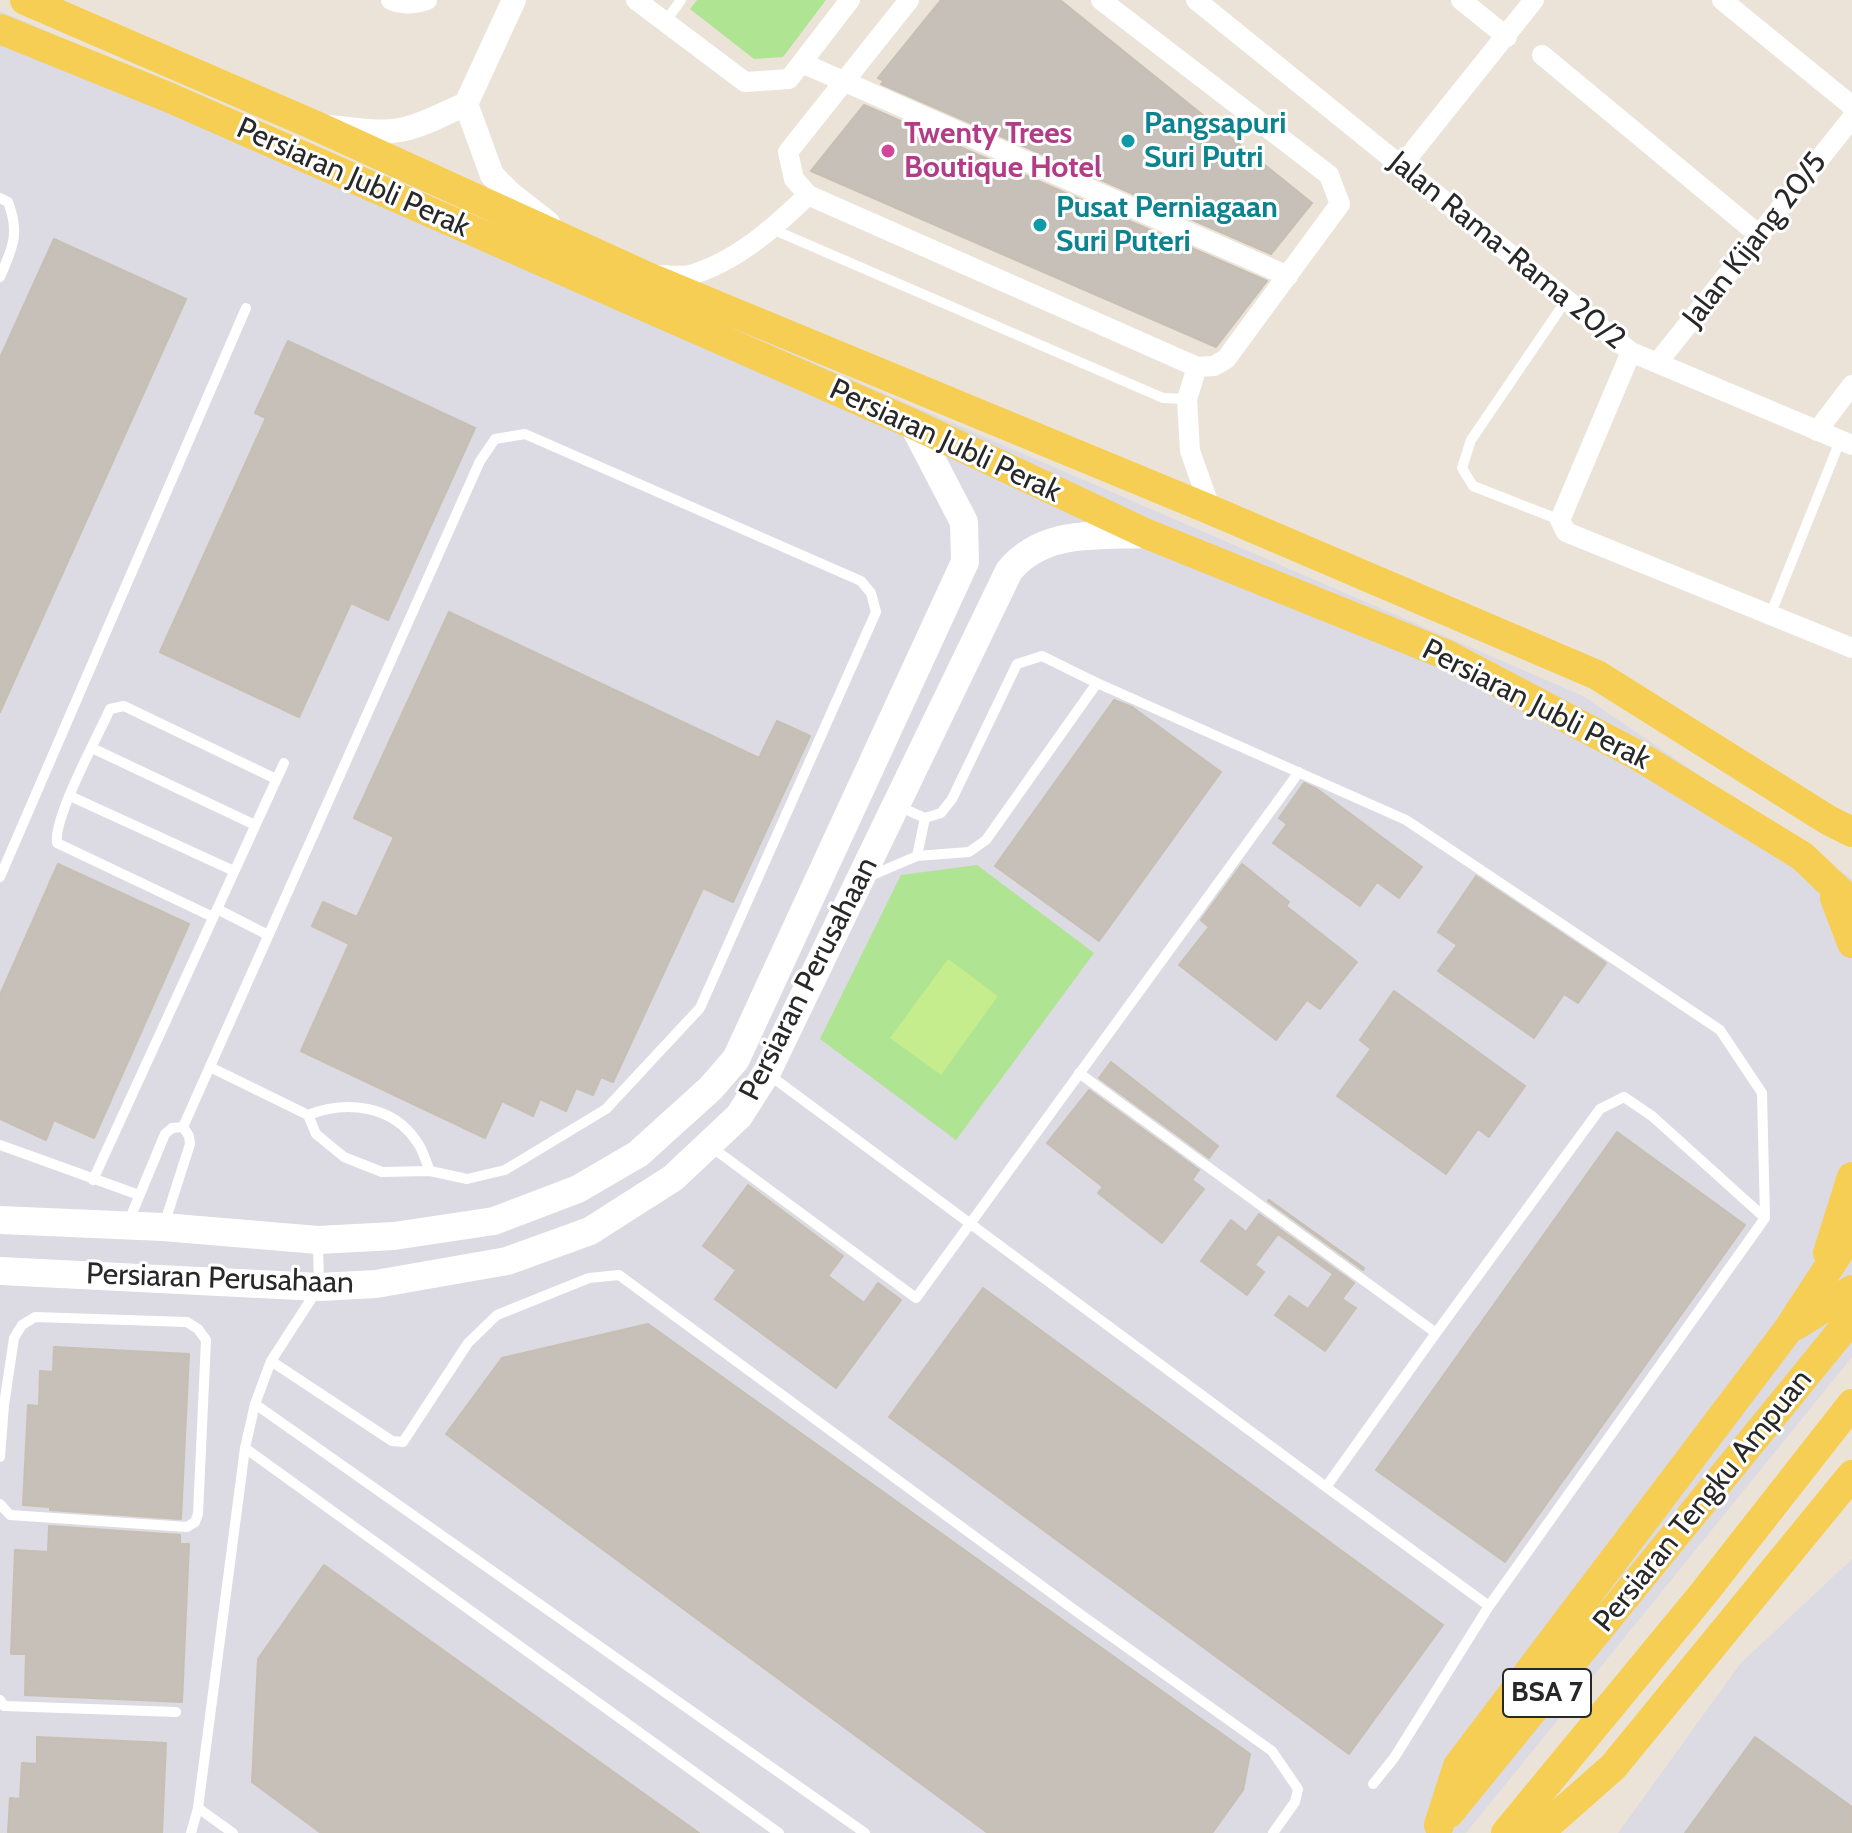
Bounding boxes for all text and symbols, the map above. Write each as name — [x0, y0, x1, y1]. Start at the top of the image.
place label: Pangsapuri Suri Putri — [1144, 106, 1286, 176]
street label: Persiaran Jubli Perak — [231, 110, 475, 246]
place label: Twenty Trees Boutique Hotel — [904, 116, 1102, 186]
marker: Pangsapuri Suri Putri — [1119, 132, 1137, 150]
marker: Twenty Trees Boutique Hotel — [879, 142, 897, 160]
street label: Jalan Rama-Rama 20/2 — [1381, 145, 1633, 357]
street label: Jalan Kijang 20/5 — [1675, 145, 1835, 335]
place label: Pusat Perniagaan Suri Puteri — [1056, 190, 1278, 260]
marker: Pusat Perniagaan Suri Puteri — [1031, 216, 1049, 234]
street label: Persiaran Jubli Perak — [824, 372, 1066, 510]
street label: Persiaran Jubli Perak — [1416, 632, 1656, 778]
street label: Persiaran Perusahaan — [732, 851, 886, 1107]
street label: Persiaran Perusahaan — [85, 1256, 355, 1302]
street label: Persiaran Tengku Ampuan — [1586, 1363, 1820, 1639]
road number: BSA 7 — [1503, 1669, 1591, 1717]

